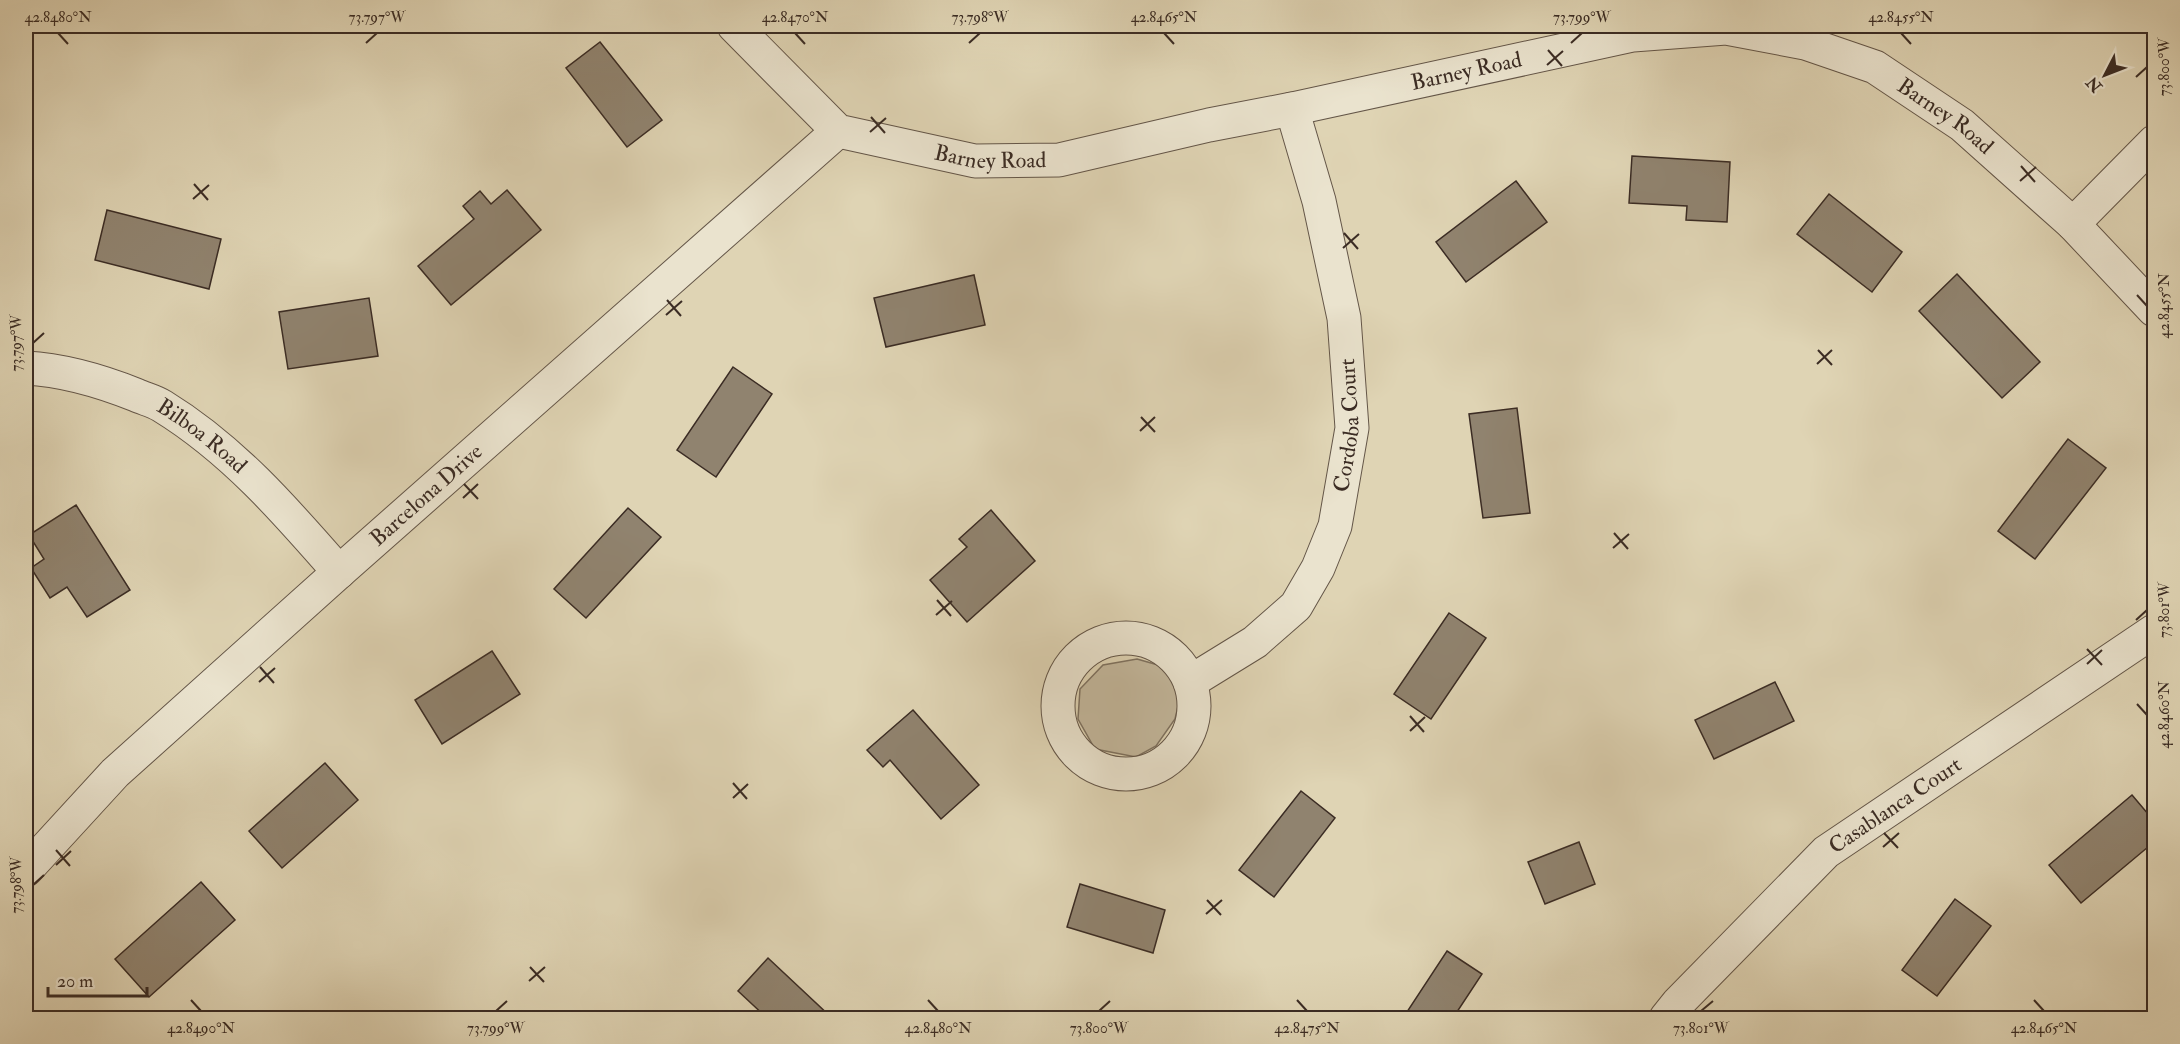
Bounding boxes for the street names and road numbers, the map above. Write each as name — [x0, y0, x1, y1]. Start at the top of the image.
street label: Barney Road — [1408, 46, 1524, 97]
street label: Barney Road — [1892, 72, 1999, 161]
street label: Barney Road — [932, 138, 1047, 175]
street label: Cordoba Court — [1327, 358, 1366, 494]
street label: Bilboa Road — [152, 392, 253, 480]
street label: Barcelona Drive — [364, 438, 488, 552]
street label: Casablanca Court — [1823, 751, 1967, 860]

